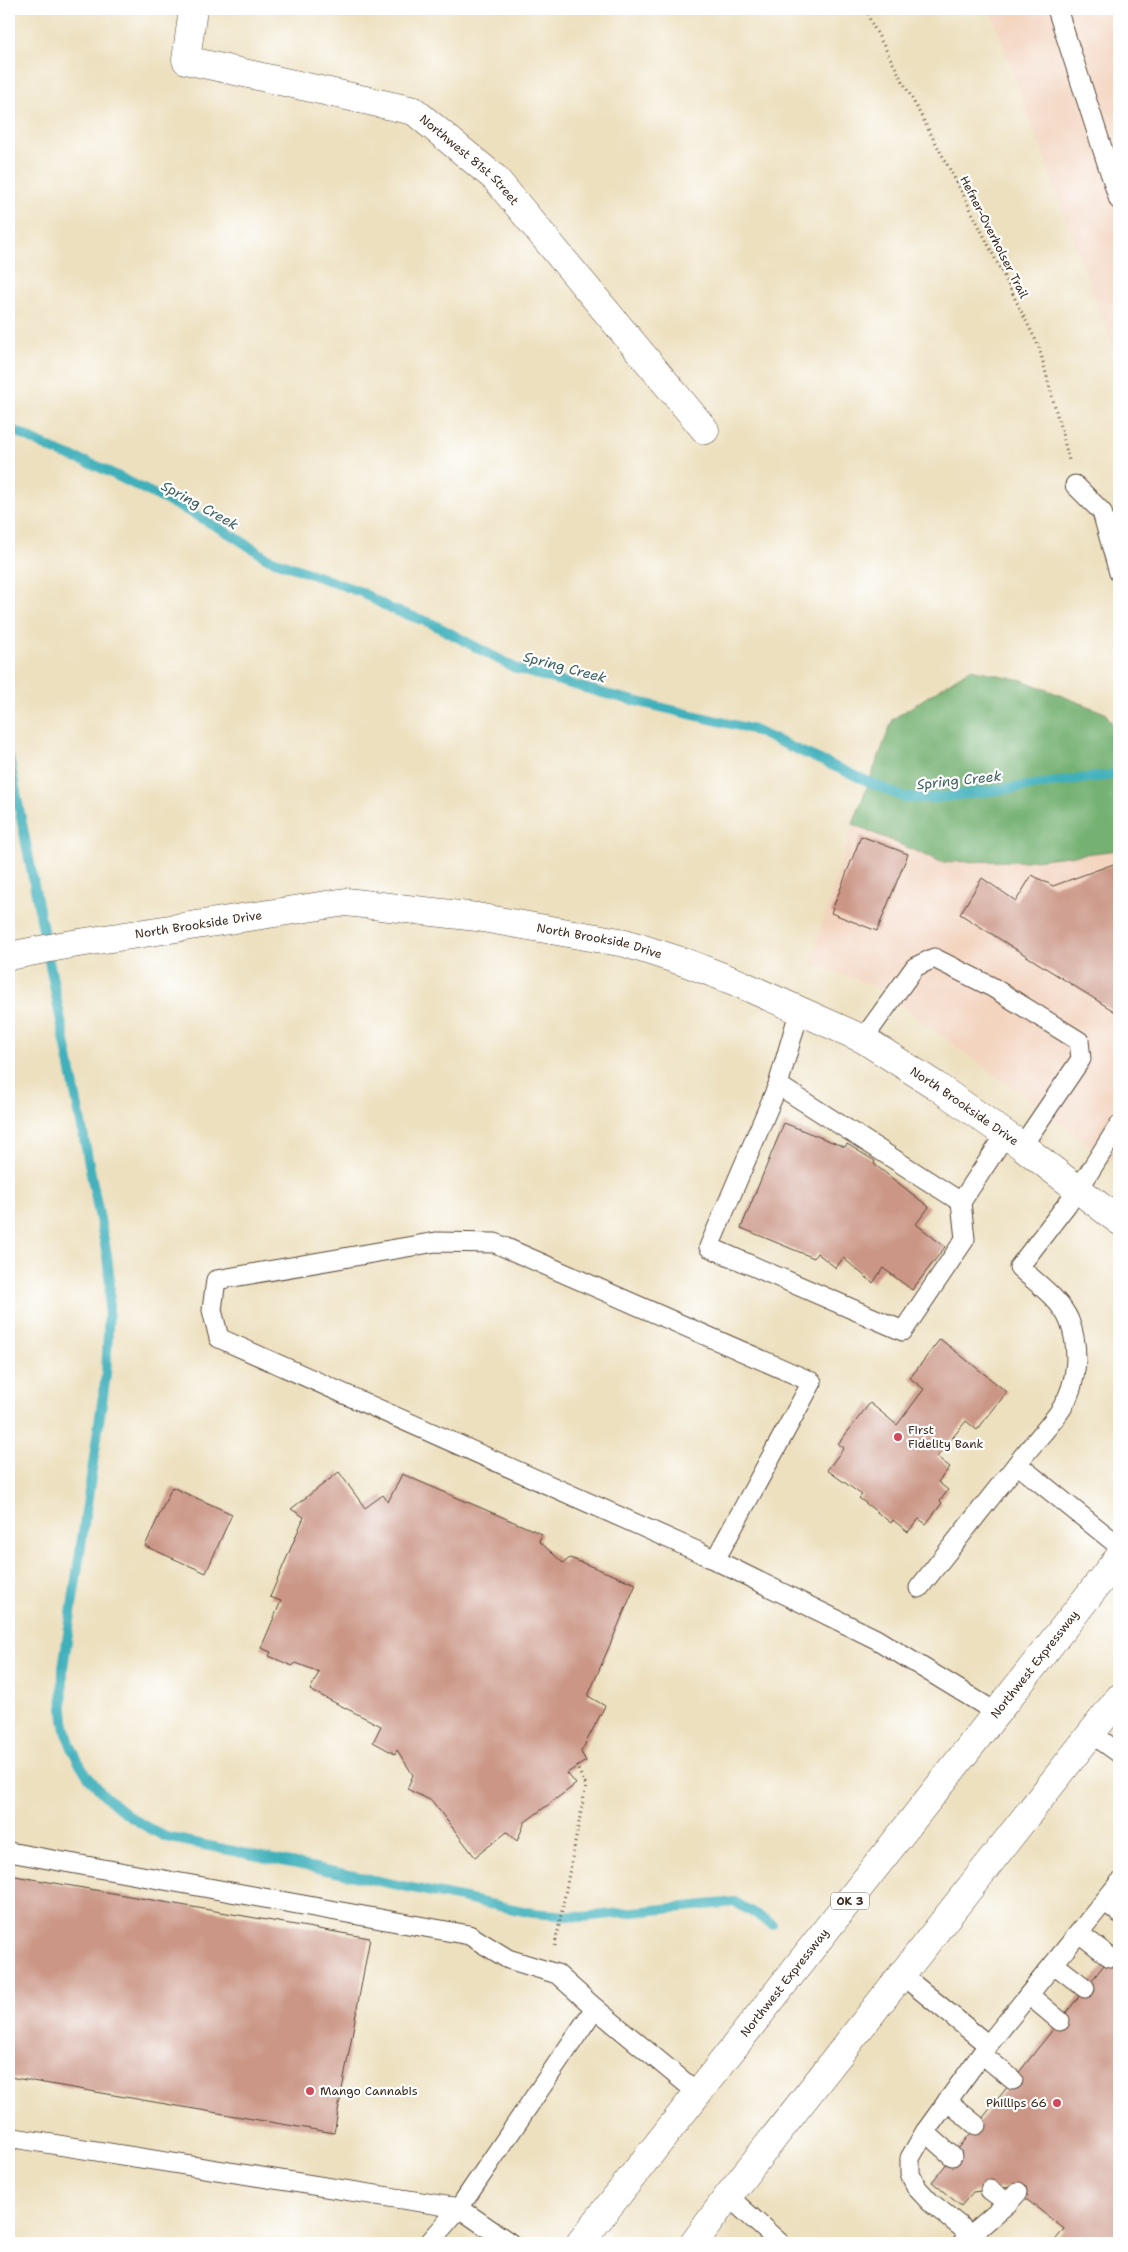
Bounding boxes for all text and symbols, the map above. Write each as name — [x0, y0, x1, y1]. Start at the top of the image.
street label: Northwest 81st Street — [416, 111, 522, 209]
street label: Hefner-Overholser Trail — [956, 173, 1032, 301]
water label: Spring Creek — [158, 476, 242, 534]
water label: Spring Creek — [522, 647, 608, 687]
water label: Spring Creek — [916, 767, 1002, 793]
street label: North Brookside Drive — [134, 907, 263, 942]
street label: North Brookside Drive — [535, 920, 664, 963]
street label: North Brookside Drive — [907, 1063, 1022, 1149]
place label: First Fidelity Bank — [908, 1422, 984, 1452]
marker: First Fidelity Bank — [892, 1431, 904, 1443]
street label: Northwest Expressway — [987, 1607, 1082, 1722]
road number: OK 3 — [831, 1892, 869, 1910]
street label: Northwest Expressway — [737, 1925, 832, 2040]
place label: Mango Cannabis — [320, 2083, 418, 2099]
marker: Mango Cannabis — [304, 2085, 316, 2097]
place label: Phillips 66 — [986, 2095, 1047, 2111]
marker: Phillips 66 — [1051, 2097, 1063, 2109]

